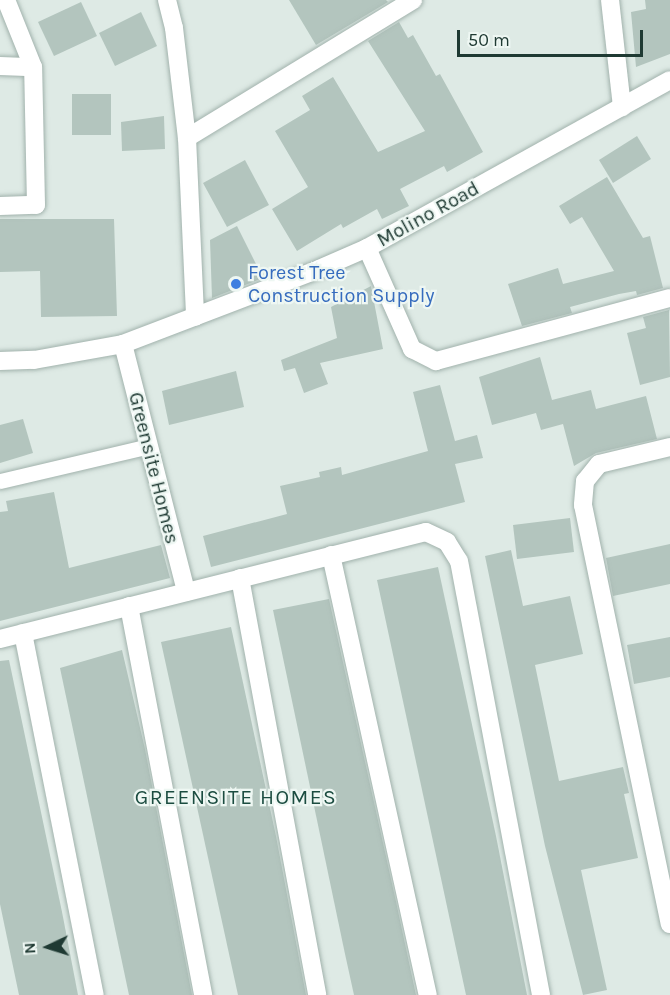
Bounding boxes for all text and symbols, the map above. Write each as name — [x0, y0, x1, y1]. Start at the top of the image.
scale bar — [460, 18, 646, 56]
text: 50 m — [468, 29, 510, 51]
street label: Molino Road — [373, 176, 483, 252]
place label: Forest Tree Construction Supply — [248, 260, 435, 307]
marker: Forest Tree Construction Supply — [229, 277, 243, 291]
street label: Greensite Homes — [124, 390, 184, 546]
district label: GREENSITE HOMES — [135, 784, 337, 810]
north arrow — [18, 917, 78, 977]
text: N — [20, 942, 39, 955]

